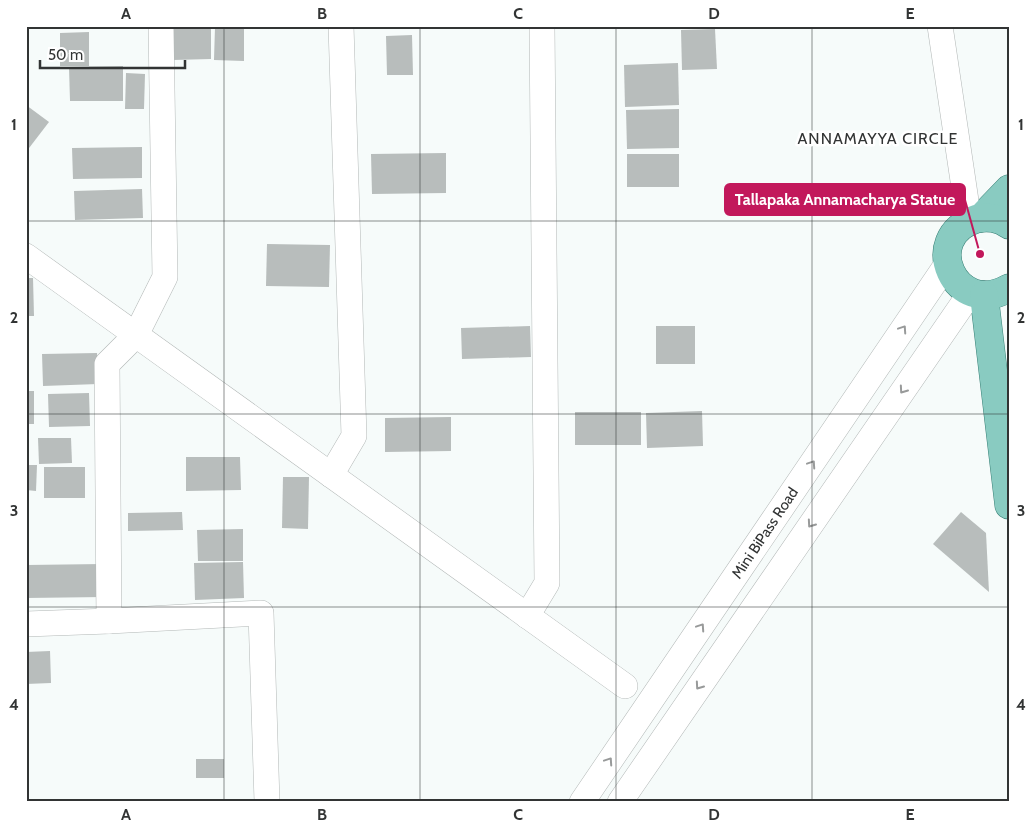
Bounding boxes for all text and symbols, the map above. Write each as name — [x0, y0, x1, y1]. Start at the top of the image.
text: A — [121, 4, 131, 23]
text: B — [317, 4, 327, 23]
text: C — [513, 4, 523, 23]
text: D — [708, 4, 720, 23]
text: E — [905, 4, 915, 23]
scale bar — [40, 38, 185, 70]
text: 50 m — [48, 46, 83, 64]
text: 1 — [11, 115, 17, 134]
text: 1 — [1018, 115, 1024, 134]
district label: ANNAMAYYA CIRCLE — [798, 129, 958, 148]
callout: Tallapaka Annamacharya Statue — [725, 184, 965, 215]
text: Tallapaka Annamacharya Statue — [735, 190, 955, 209]
text: 2 — [10, 308, 18, 327]
text: 2 — [1017, 308, 1025, 327]
one-way arrow — [897, 325, 906, 335]
one-way arrow — [900, 384, 909, 394]
one-way arrow — [806, 460, 815, 469]
street label: Mini BiPass Road — [728, 484, 802, 582]
text: 3 — [10, 501, 18, 520]
text: 3 — [1017, 501, 1025, 520]
one-way arrow — [808, 518, 817, 528]
one-way arrow — [695, 623, 704, 633]
one-way arrow — [696, 681, 705, 690]
text: 4 — [9, 695, 19, 714]
text: 4 — [1016, 695, 1026, 714]
one-way arrow — [603, 758, 612, 767]
text: A — [121, 805, 131, 824]
text: B — [317, 805, 327, 824]
text: C — [513, 805, 523, 824]
text: D — [708, 805, 720, 824]
text: E — [905, 805, 915, 824]

